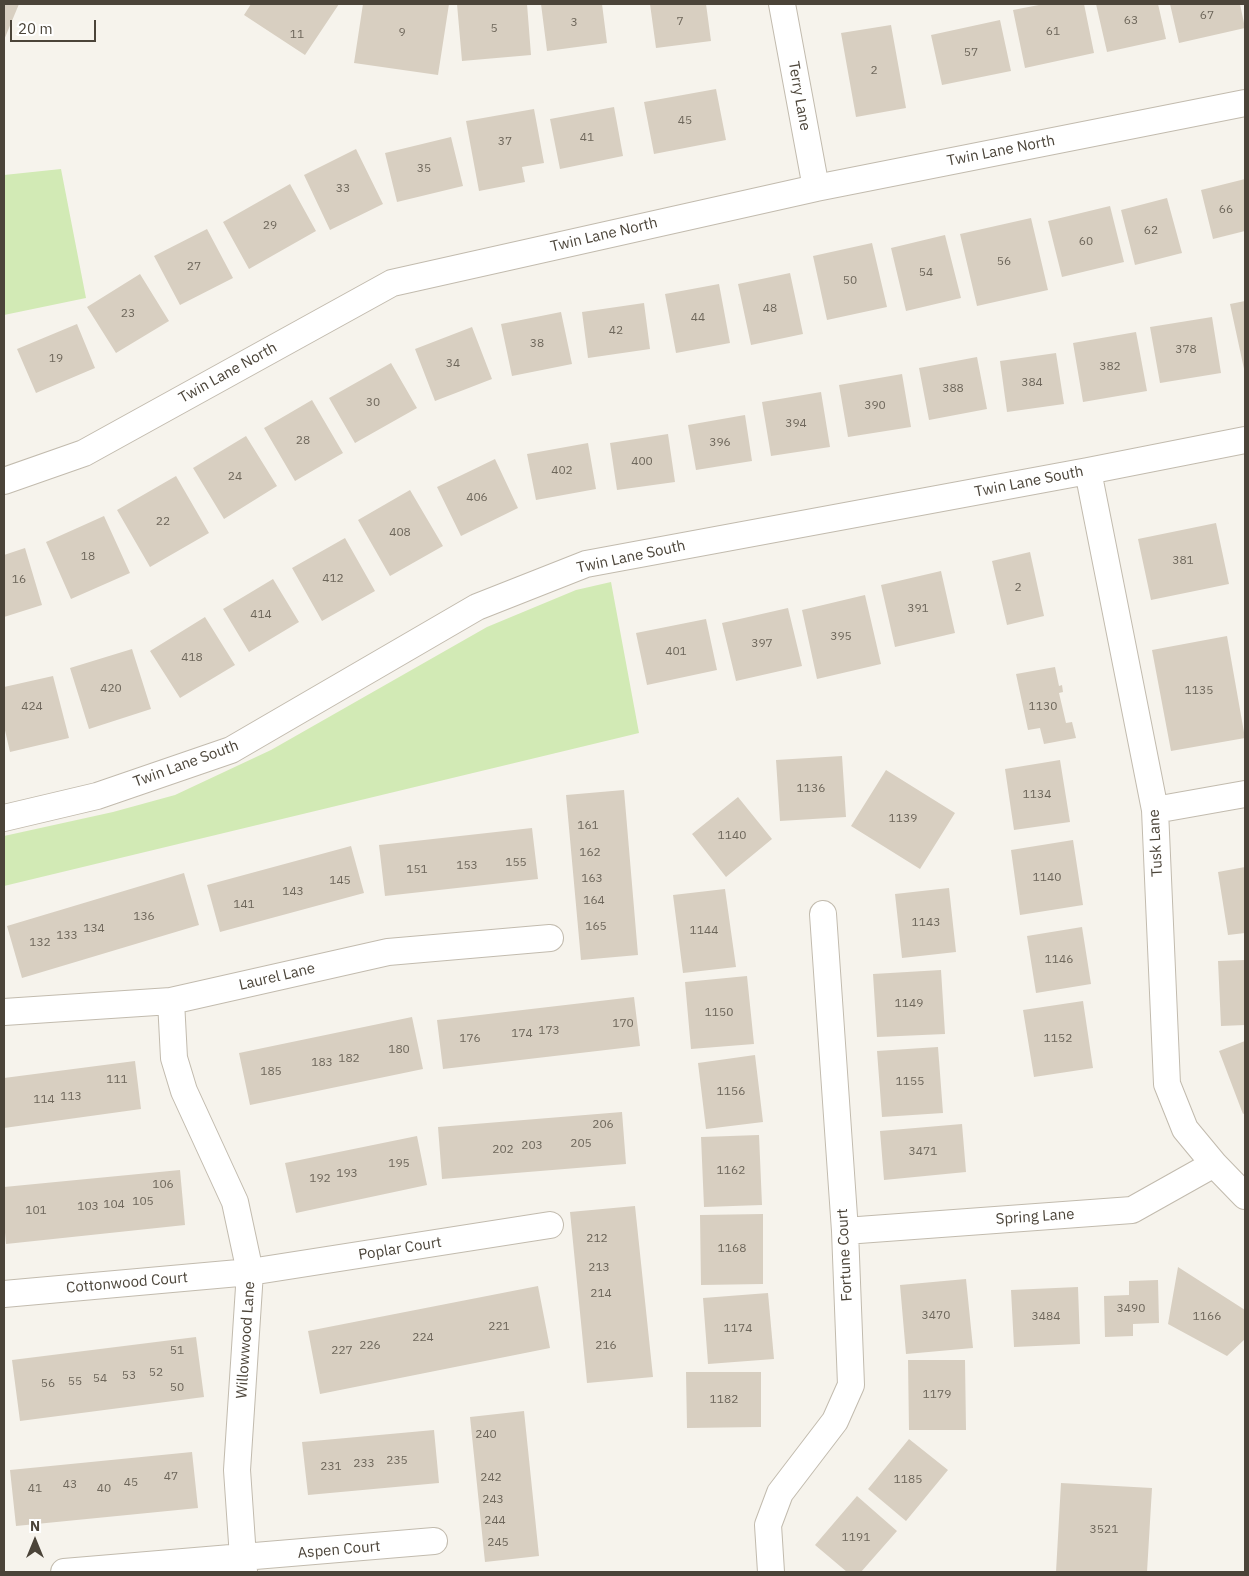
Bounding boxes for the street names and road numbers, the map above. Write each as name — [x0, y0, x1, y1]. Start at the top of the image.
street label: Terry Lane — [784, 60, 814, 132]
street label: Twin Lane North — [946, 132, 1056, 170]
street label: Twin Lane North — [549, 214, 659, 256]
street label: Twin Lane North — [176, 339, 280, 407]
street label: Twin Lane South — [973, 463, 1085, 501]
street label: Twin Lane South — [575, 537, 687, 577]
street label: Twin Lane South — [131, 737, 241, 791]
street label: Tusk Lane — [1145, 809, 1167, 877]
street label: Laurel Lane — [237, 960, 317, 994]
street label: Spring Lane — [995, 1205, 1075, 1229]
street label: Fortune Court — [834, 1208, 856, 1302]
street label: Poplar Court — [357, 1234, 443, 1264]
street label: Cottonwood Court — [65, 1269, 189, 1297]
street label: Willowwood Lane — [233, 1281, 259, 1399]
street label: Aspen Court — [297, 1537, 381, 1563]

